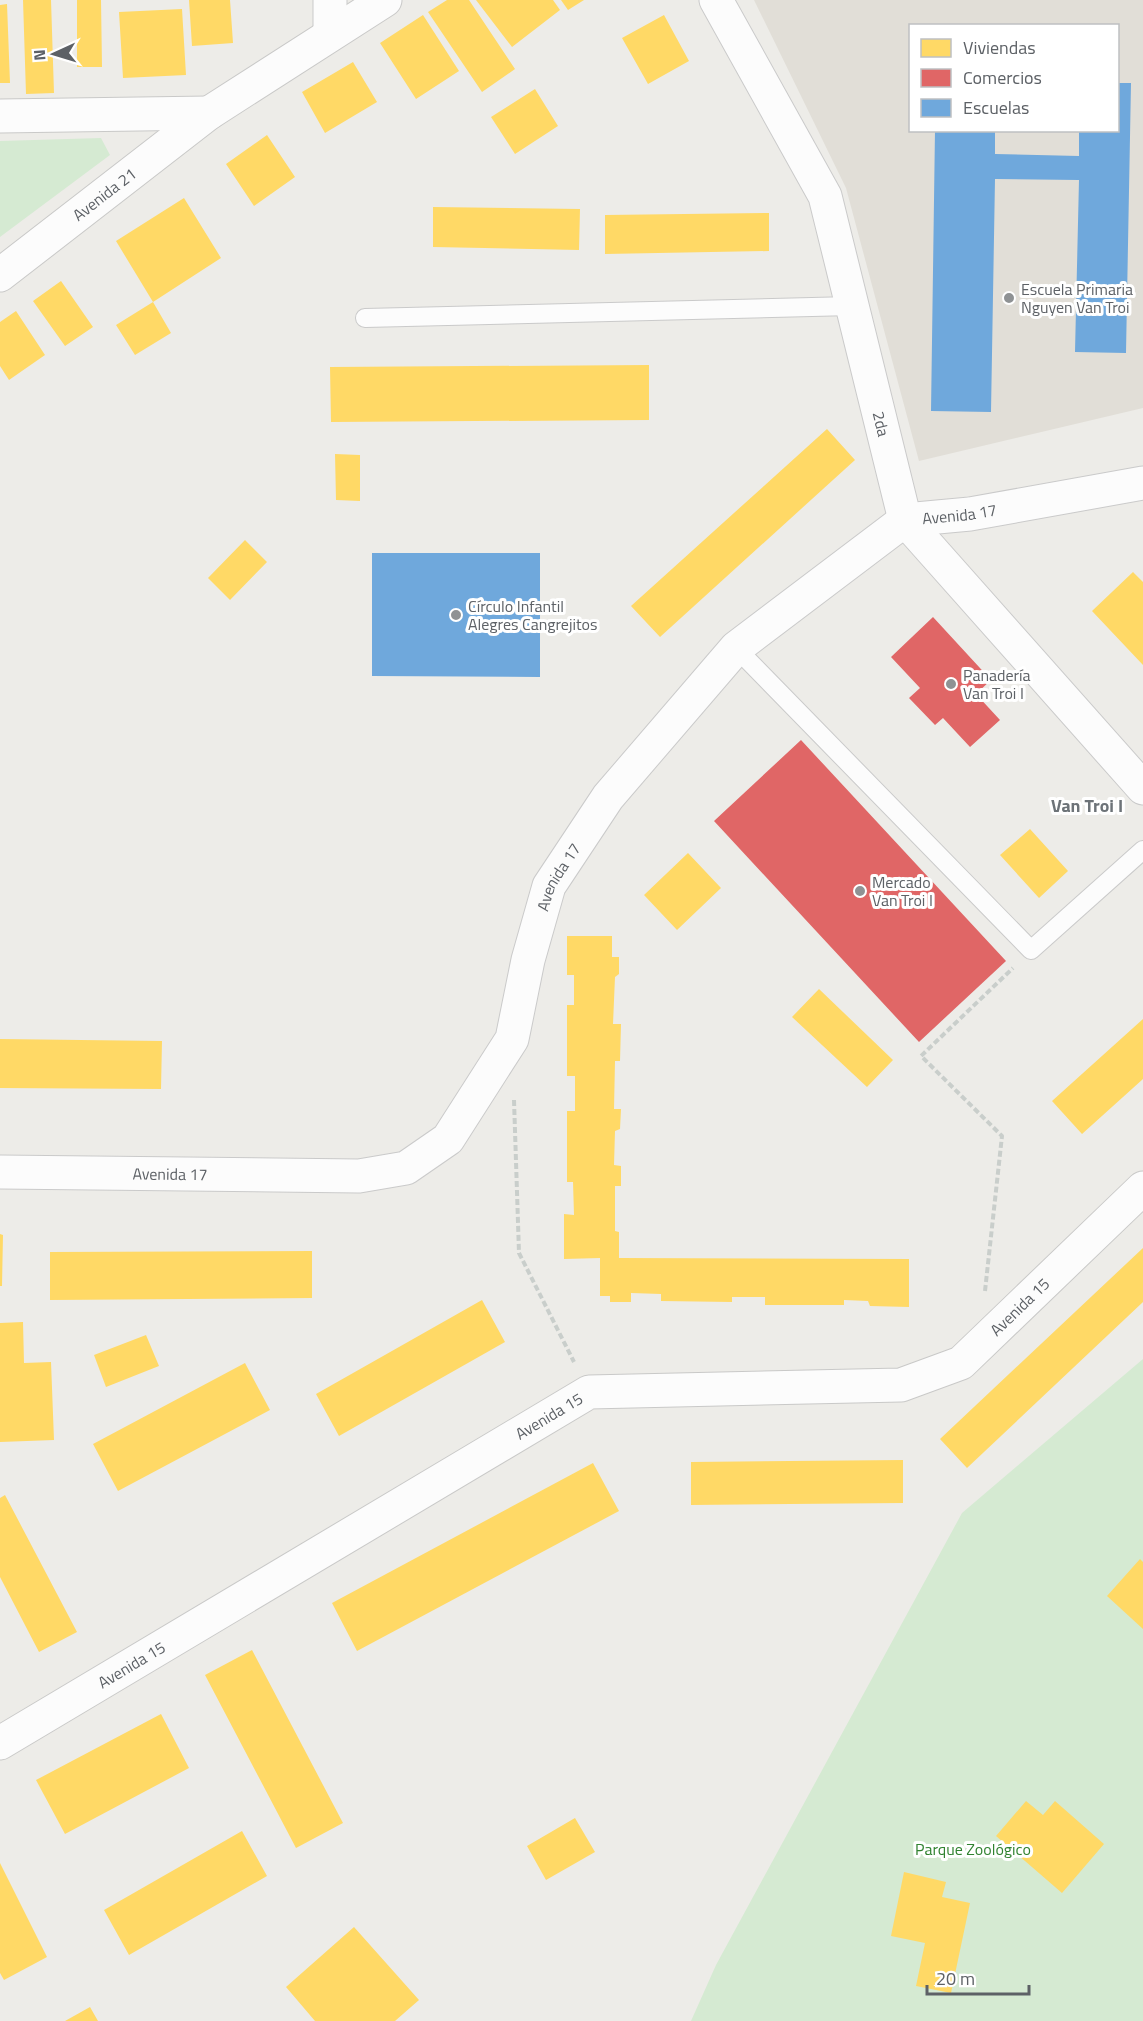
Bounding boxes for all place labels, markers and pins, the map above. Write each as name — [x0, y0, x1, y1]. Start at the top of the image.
place label: Escuela Primaria Nguyen Van Troi — [1021, 277, 1133, 319]
marker: Escuela Primaria Nguyen Van Troi — [1002, 291, 1016, 305]
place label: Círculo Infantil Alegres Cangrejitos — [468, 594, 597, 636]
marker: Círculo Infantil Alegres Cangrejitos — [449, 608, 463, 622]
place label: Panadería Van Troi I — [963, 663, 1031, 705]
marker: Panadería Van Troi I — [944, 677, 958, 691]
place label: Mercado Van Troi I — [872, 870, 933, 912]
marker: Mercado Van Troi I — [853, 884, 867, 898]

